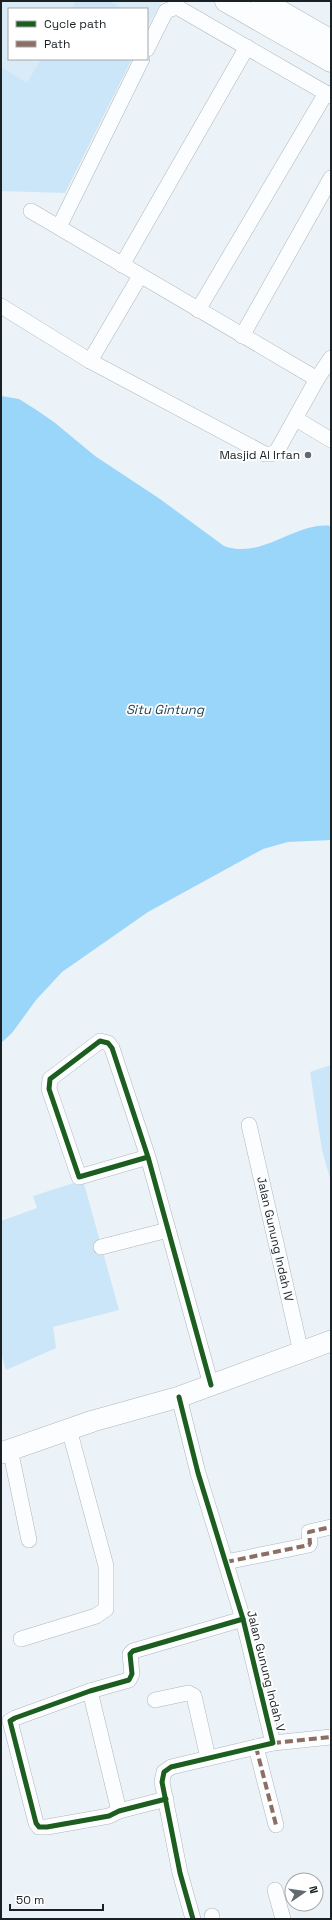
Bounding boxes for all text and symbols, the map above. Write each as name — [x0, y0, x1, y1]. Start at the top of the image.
legend — [8, 8, 148, 60]
text: Cycle path — [44, 16, 106, 32]
text: Path — [44, 36, 70, 52]
place label: Masjid Al Irfan — [219, 447, 300, 463]
marker: Masjid Al Irfan — [303, 450, 313, 460]
water label: Situ Gintung — [126, 701, 205, 718]
street label: Jalan Gunung Indah IV — [253, 1175, 297, 1304]
street label: Jalan Gunung Indah V — [243, 1609, 289, 1734]
north arrow — [284, 1872, 324, 1912]
text: N — [306, 1885, 321, 1895]
scale bar — [10, 1886, 103, 1912]
text: 50 m — [16, 1892, 44, 1908]

